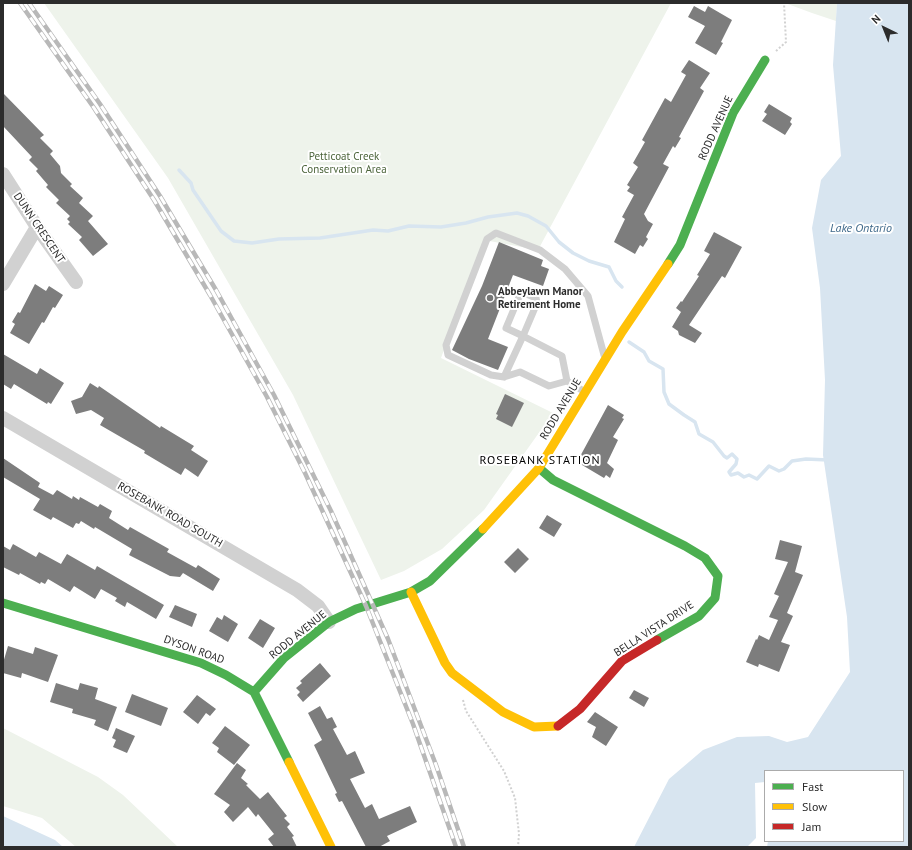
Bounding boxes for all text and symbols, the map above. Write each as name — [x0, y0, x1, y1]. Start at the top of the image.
north arrow — [864, 8, 904, 48]
text: N — [868, 12, 883, 27]
street label: RODD AVENUE — [696, 94, 736, 162]
park label: Petticoat Creek Conservation Area — [301, 150, 387, 176]
street label: DUNN CRESCENT — [11, 190, 67, 266]
water label: Lake Ontario — [830, 222, 892, 236]
place label: Abbeylawn Manor Retirement Home — [498, 285, 583, 311]
marker: Abbeylawn Manor Retirement Home — [485, 293, 495, 303]
street label: RODD AVENUE — [537, 376, 585, 442]
district label: ROSEBANK STATION — [479, 454, 601, 468]
street label: ROSEBANK ROAD SOUTH — [115, 479, 225, 551]
street label: BELLA VISTA DRIVE — [612, 598, 696, 660]
street label: RODD AVENUE — [267, 608, 329, 662]
street label: DYSON ROAD — [162, 633, 226, 667]
legend — [764, 770, 904, 842]
text: Fast — [802, 779, 823, 794]
text: Slow — [802, 799, 827, 814]
text: Jam — [802, 819, 821, 834]

